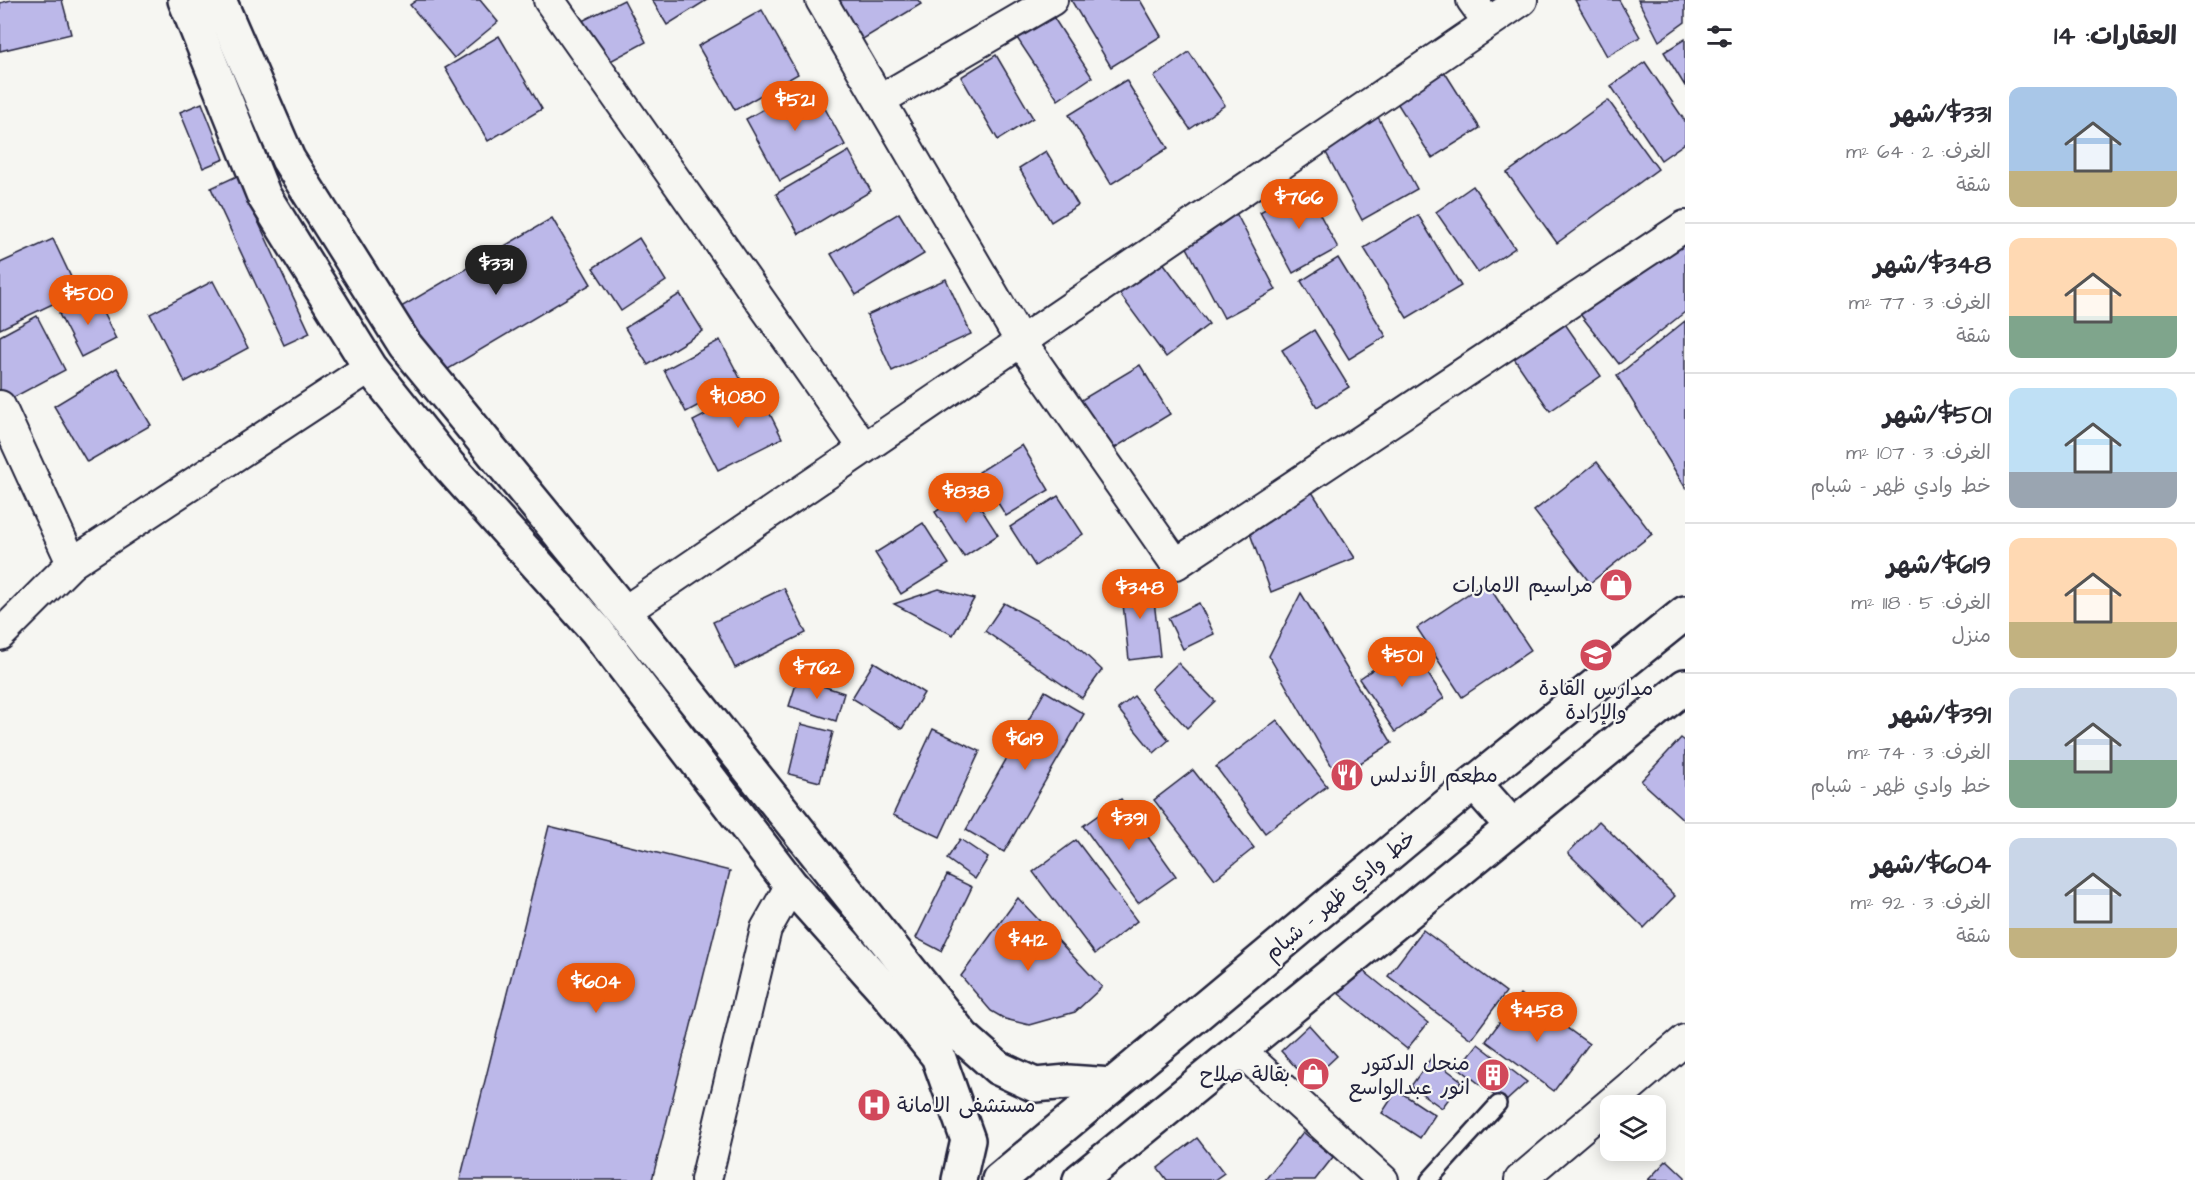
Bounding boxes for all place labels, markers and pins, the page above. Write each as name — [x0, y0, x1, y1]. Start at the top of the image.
pin: $521 — [759, 81, 831, 132]
pin: $766 — [1263, 179, 1335, 230]
pin: $331 — [460, 245, 532, 296]
pin: $500 — [52, 275, 124, 326]
pin: $1,080 — [689, 378, 787, 429]
pin: $838 — [930, 473, 1002, 524]
shop icon: مراسيم الامارات — [1598, 567, 1634, 603]
pin: $348 — [1104, 569, 1176, 620]
place label: مراسيم الامارات — [1452, 571, 1593, 601]
pin: $501 — [1366, 637, 1438, 688]
school or university icon: مدارس القادة والإرادة — [1578, 637, 1614, 673]
pin: $762 — [781, 649, 853, 700]
place label: مدارس القادة والإرادة — [1539, 674, 1653, 727]
pin: $619 — [989, 720, 1061, 771]
restaurant icon: مطعم الأندلس — [1329, 757, 1365, 793]
place label: مطعم الأندلس — [1370, 761, 1498, 791]
pin: $391 — [1093, 800, 1165, 851]
pin: $412 — [992, 921, 1064, 972]
pin: $604 — [560, 963, 632, 1014]
pin: $458 — [1501, 992, 1573, 1043]
place label: منحل الدكتور انور عبدالواسع — [1349, 1049, 1470, 1102]
shop icon: بقالة صلاح — [1295, 1056, 1331, 1092]
building icon: منحل الدكتور انور عبدالواسع — [1475, 1057, 1511, 1093]
place label: بقالة صلاح — [1200, 1060, 1290, 1089]
hospital icon: مستشفى الامانة — [856, 1087, 892, 1123]
place label: مستشفى الامانة — [897, 1091, 1035, 1120]

